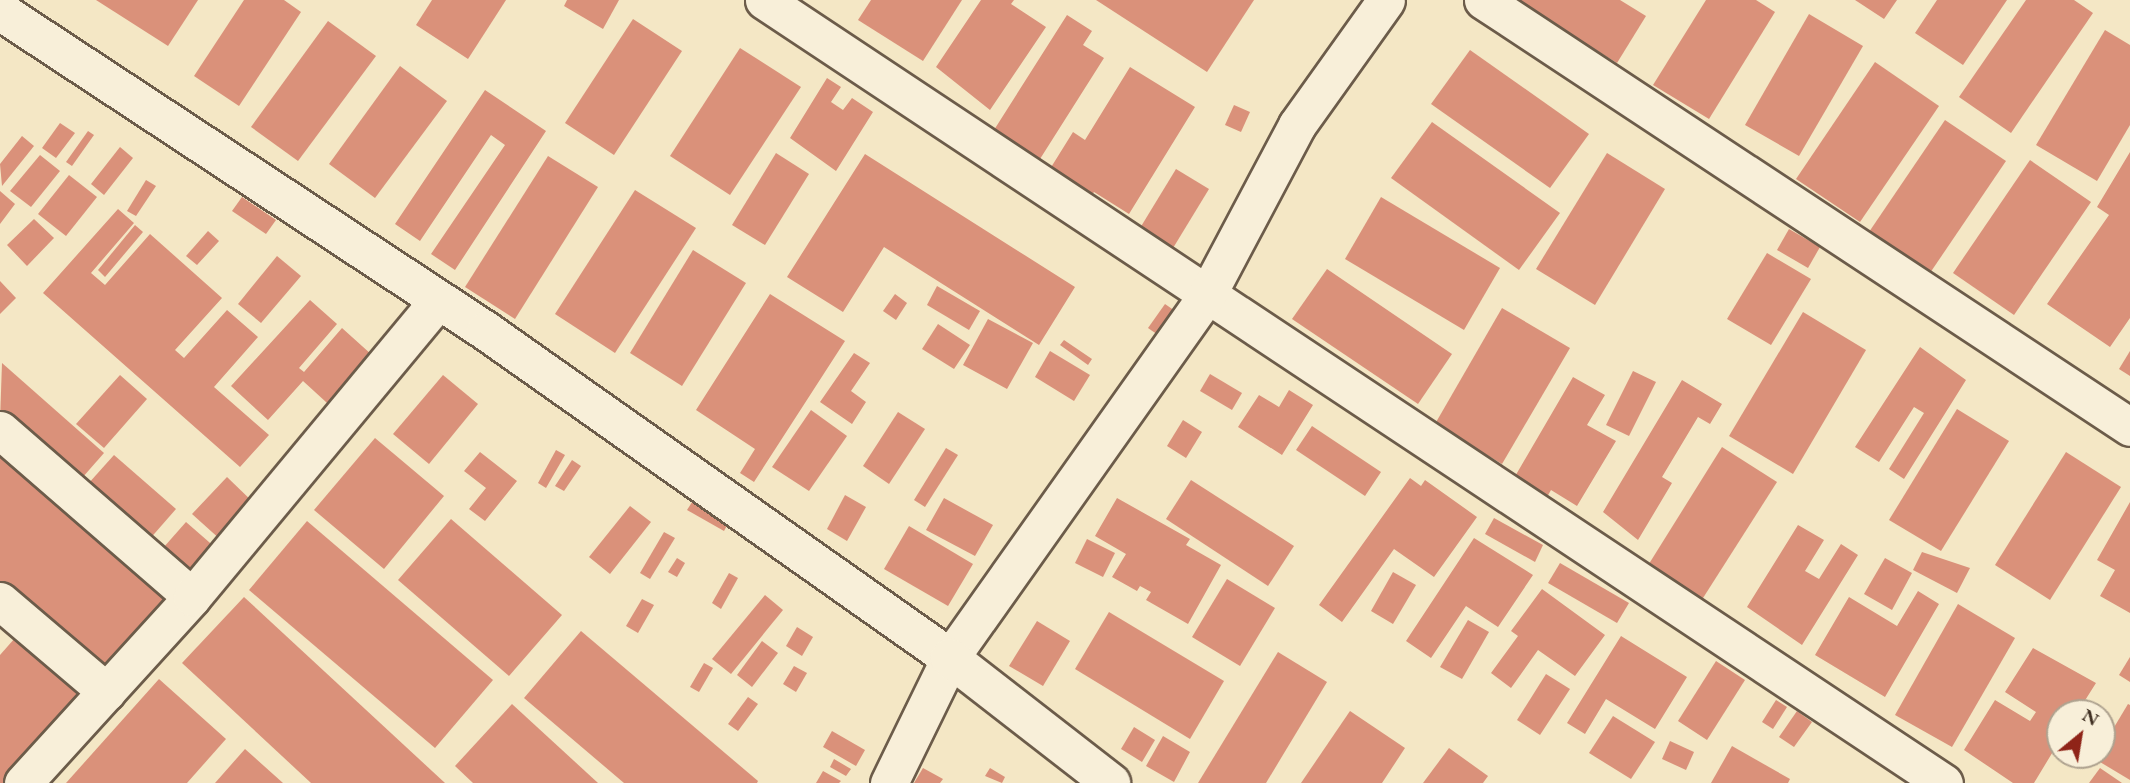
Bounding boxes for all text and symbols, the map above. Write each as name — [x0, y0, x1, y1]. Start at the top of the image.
north arrow — [2046, 699, 2116, 769]
text: N — [2078, 702, 2104, 732]

